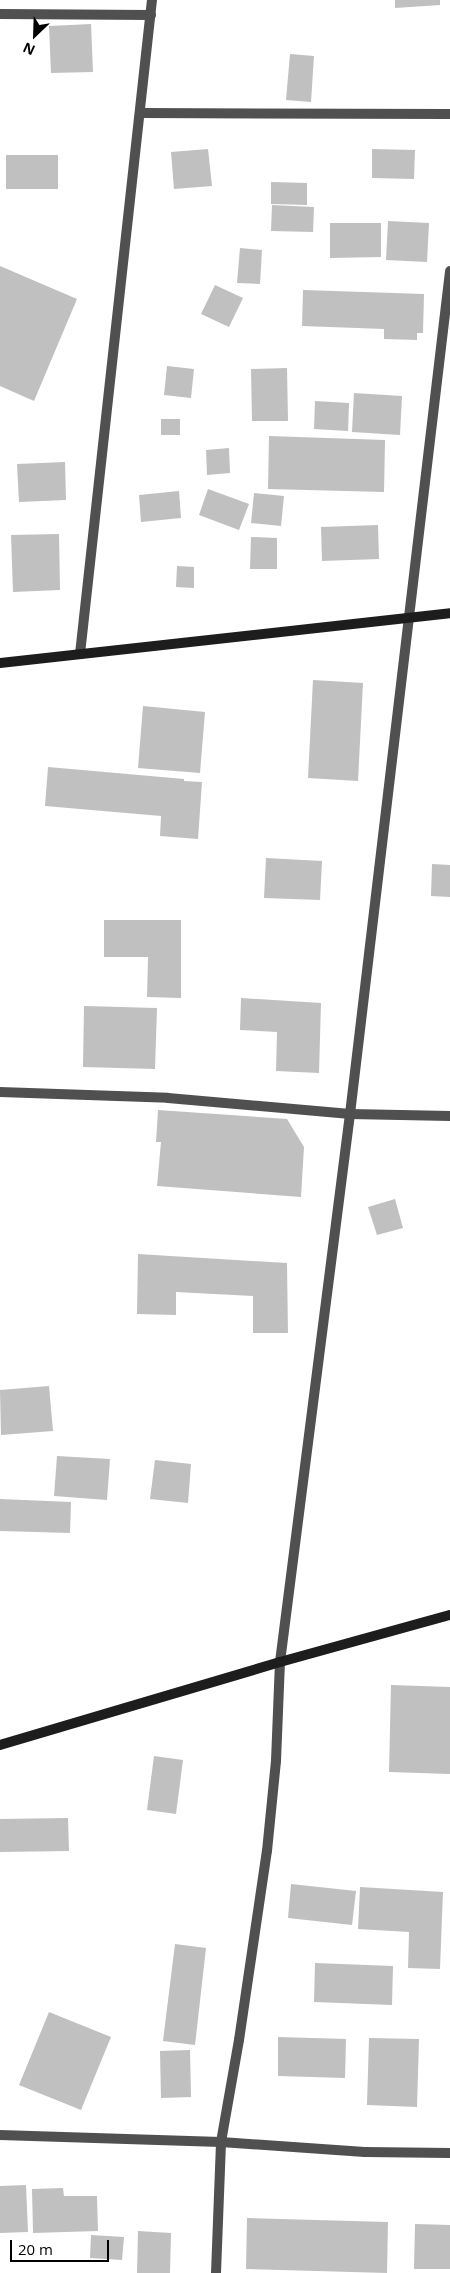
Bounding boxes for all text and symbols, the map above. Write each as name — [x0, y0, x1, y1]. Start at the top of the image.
north arrow — [10, 10, 60, 60]
text: N — [20, 38, 38, 60]
scale bar — [12, 2230, 111, 2262]
text: 20 m — [18, 2239, 53, 2259]

